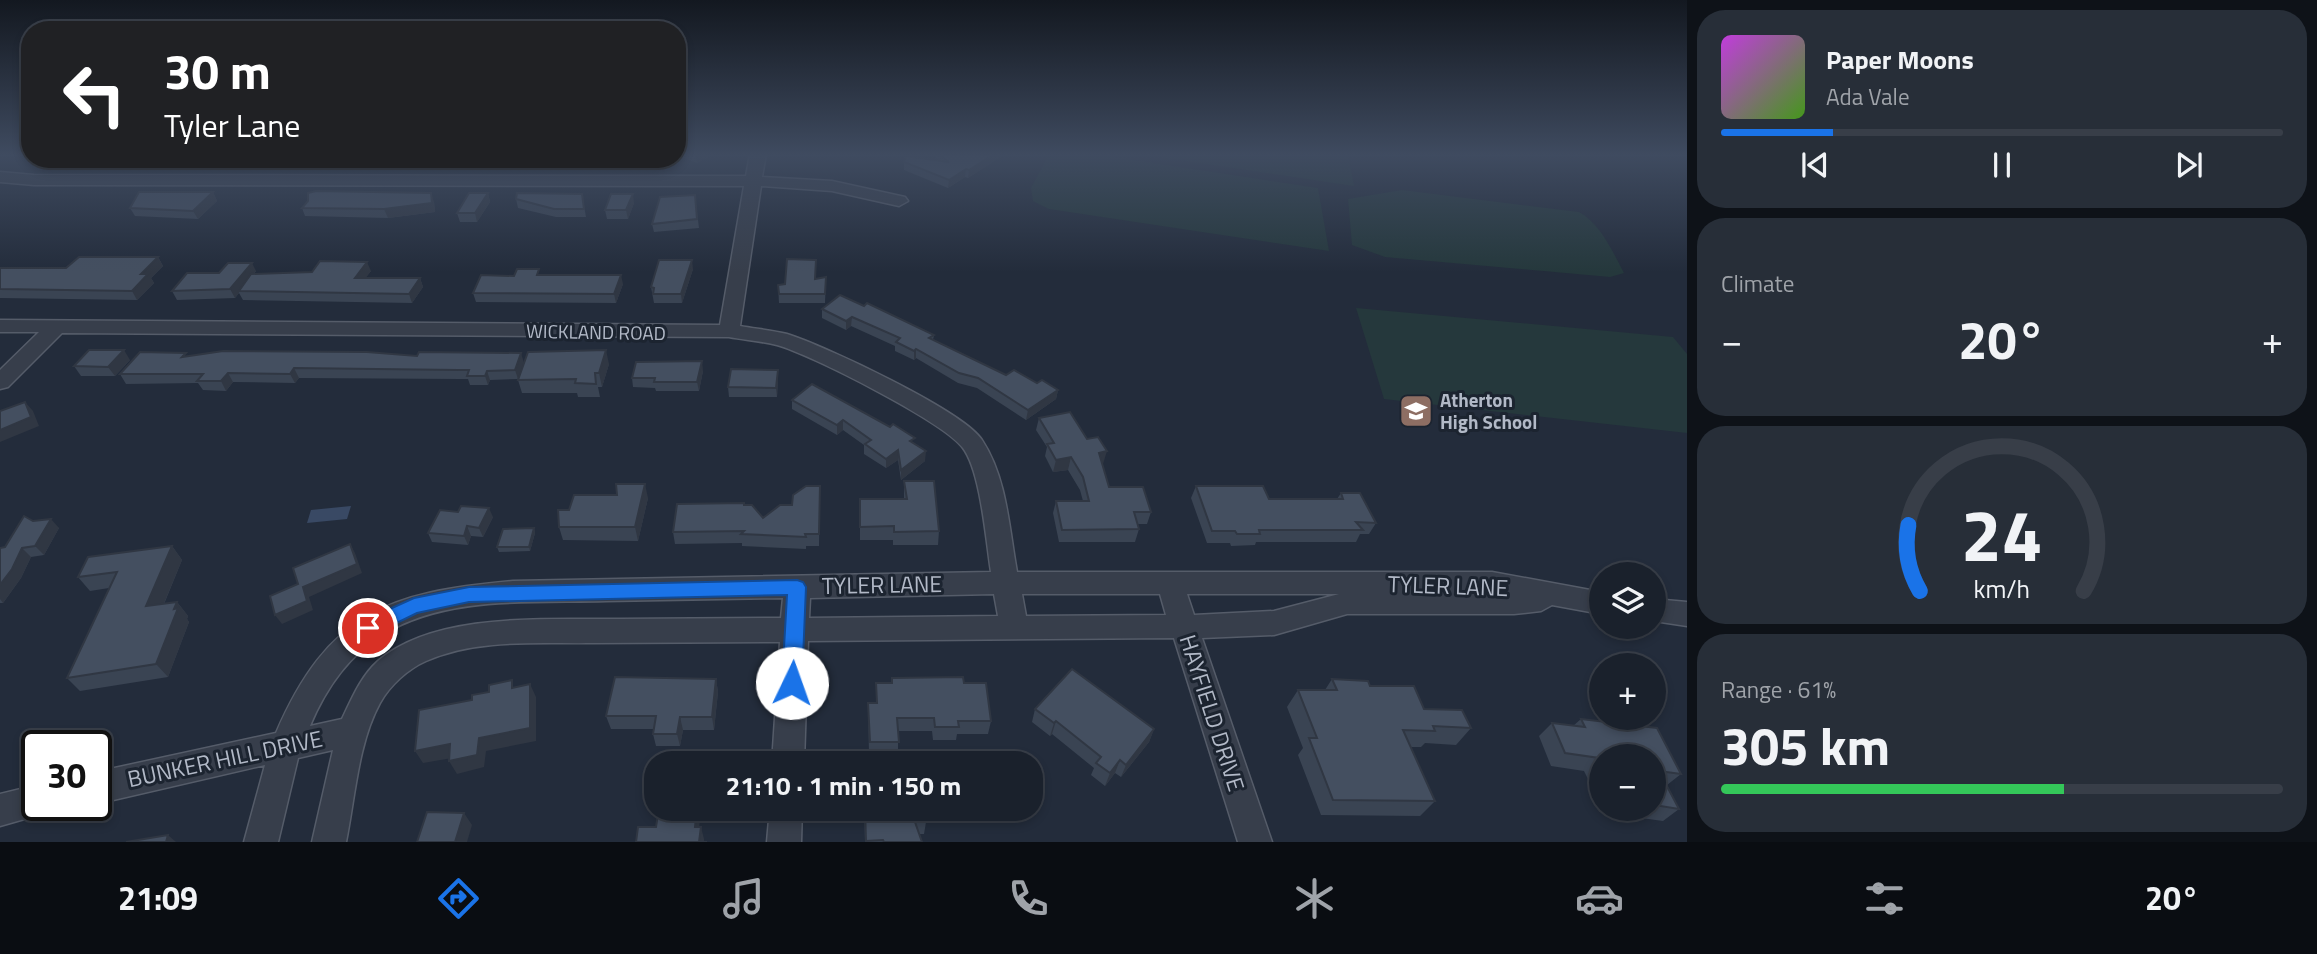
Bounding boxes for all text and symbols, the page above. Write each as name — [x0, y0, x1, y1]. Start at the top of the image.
text: 30 m — [164, 33, 271, 108]
text: Paper Moons — [1826, 40, 1974, 79]
icon: left — [49, 49, 140, 140]
text: Ada Vale — [1826, 79, 1910, 114]
text: Tyler Lane — [164, 101, 300, 149]
icon: previous — [1796, 146, 1834, 184]
icon: pause — [1983, 146, 2021, 184]
icon: next — [2170, 146, 2208, 184]
text: Climate — [1721, 266, 1794, 301]
text: 20° — [1958, 300, 2046, 379]
text: − — [1721, 311, 1742, 369]
text: + — [2262, 311, 2283, 369]
street label: WICKLAND ROAD — [526, 316, 666, 347]
place label: Atherton High School — [1440, 385, 1537, 436]
school or university icon: Atherton High School — [1397, 392, 1435, 430]
text: 24 — [1961, 479, 2043, 589]
map controls — [1589, 562, 1666, 821]
button: layers — [1589, 562, 1666, 639]
street label: TYLER LANE — [821, 566, 943, 603]
street label: TYLER LANE — [1387, 566, 1509, 605]
text: km/h — [1974, 570, 2030, 608]
pin — [338, 598, 398, 658]
icon: arrive — [349, 609, 387, 647]
street label: HAYFIELD DRIVE — [1171, 630, 1254, 796]
position arrow — [755, 646, 829, 720]
button: + — [1589, 653, 1666, 730]
text: Range · 61% — [1721, 672, 1836, 707]
text: 305 km — [1721, 706, 1890, 785]
street label: BUNKER HILL DRIVE — [124, 721, 326, 796]
speed limit sign: 30 — [21, 730, 112, 821]
button: − — [1589, 744, 1666, 821]
text: 21:10 · 1 min · 150 m — [726, 766, 961, 805]
text: 21:09 — [118, 874, 198, 922]
icon: directions — [434, 874, 483, 923]
icon: music — [719, 874, 768, 923]
icon: phone — [1004, 874, 1053, 923]
icon: climate — [1290, 874, 1339, 923]
icon: car — [1575, 874, 1624, 923]
icon: filters — [1860, 874, 1909, 923]
text: 20° — [2145, 874, 2199, 922]

